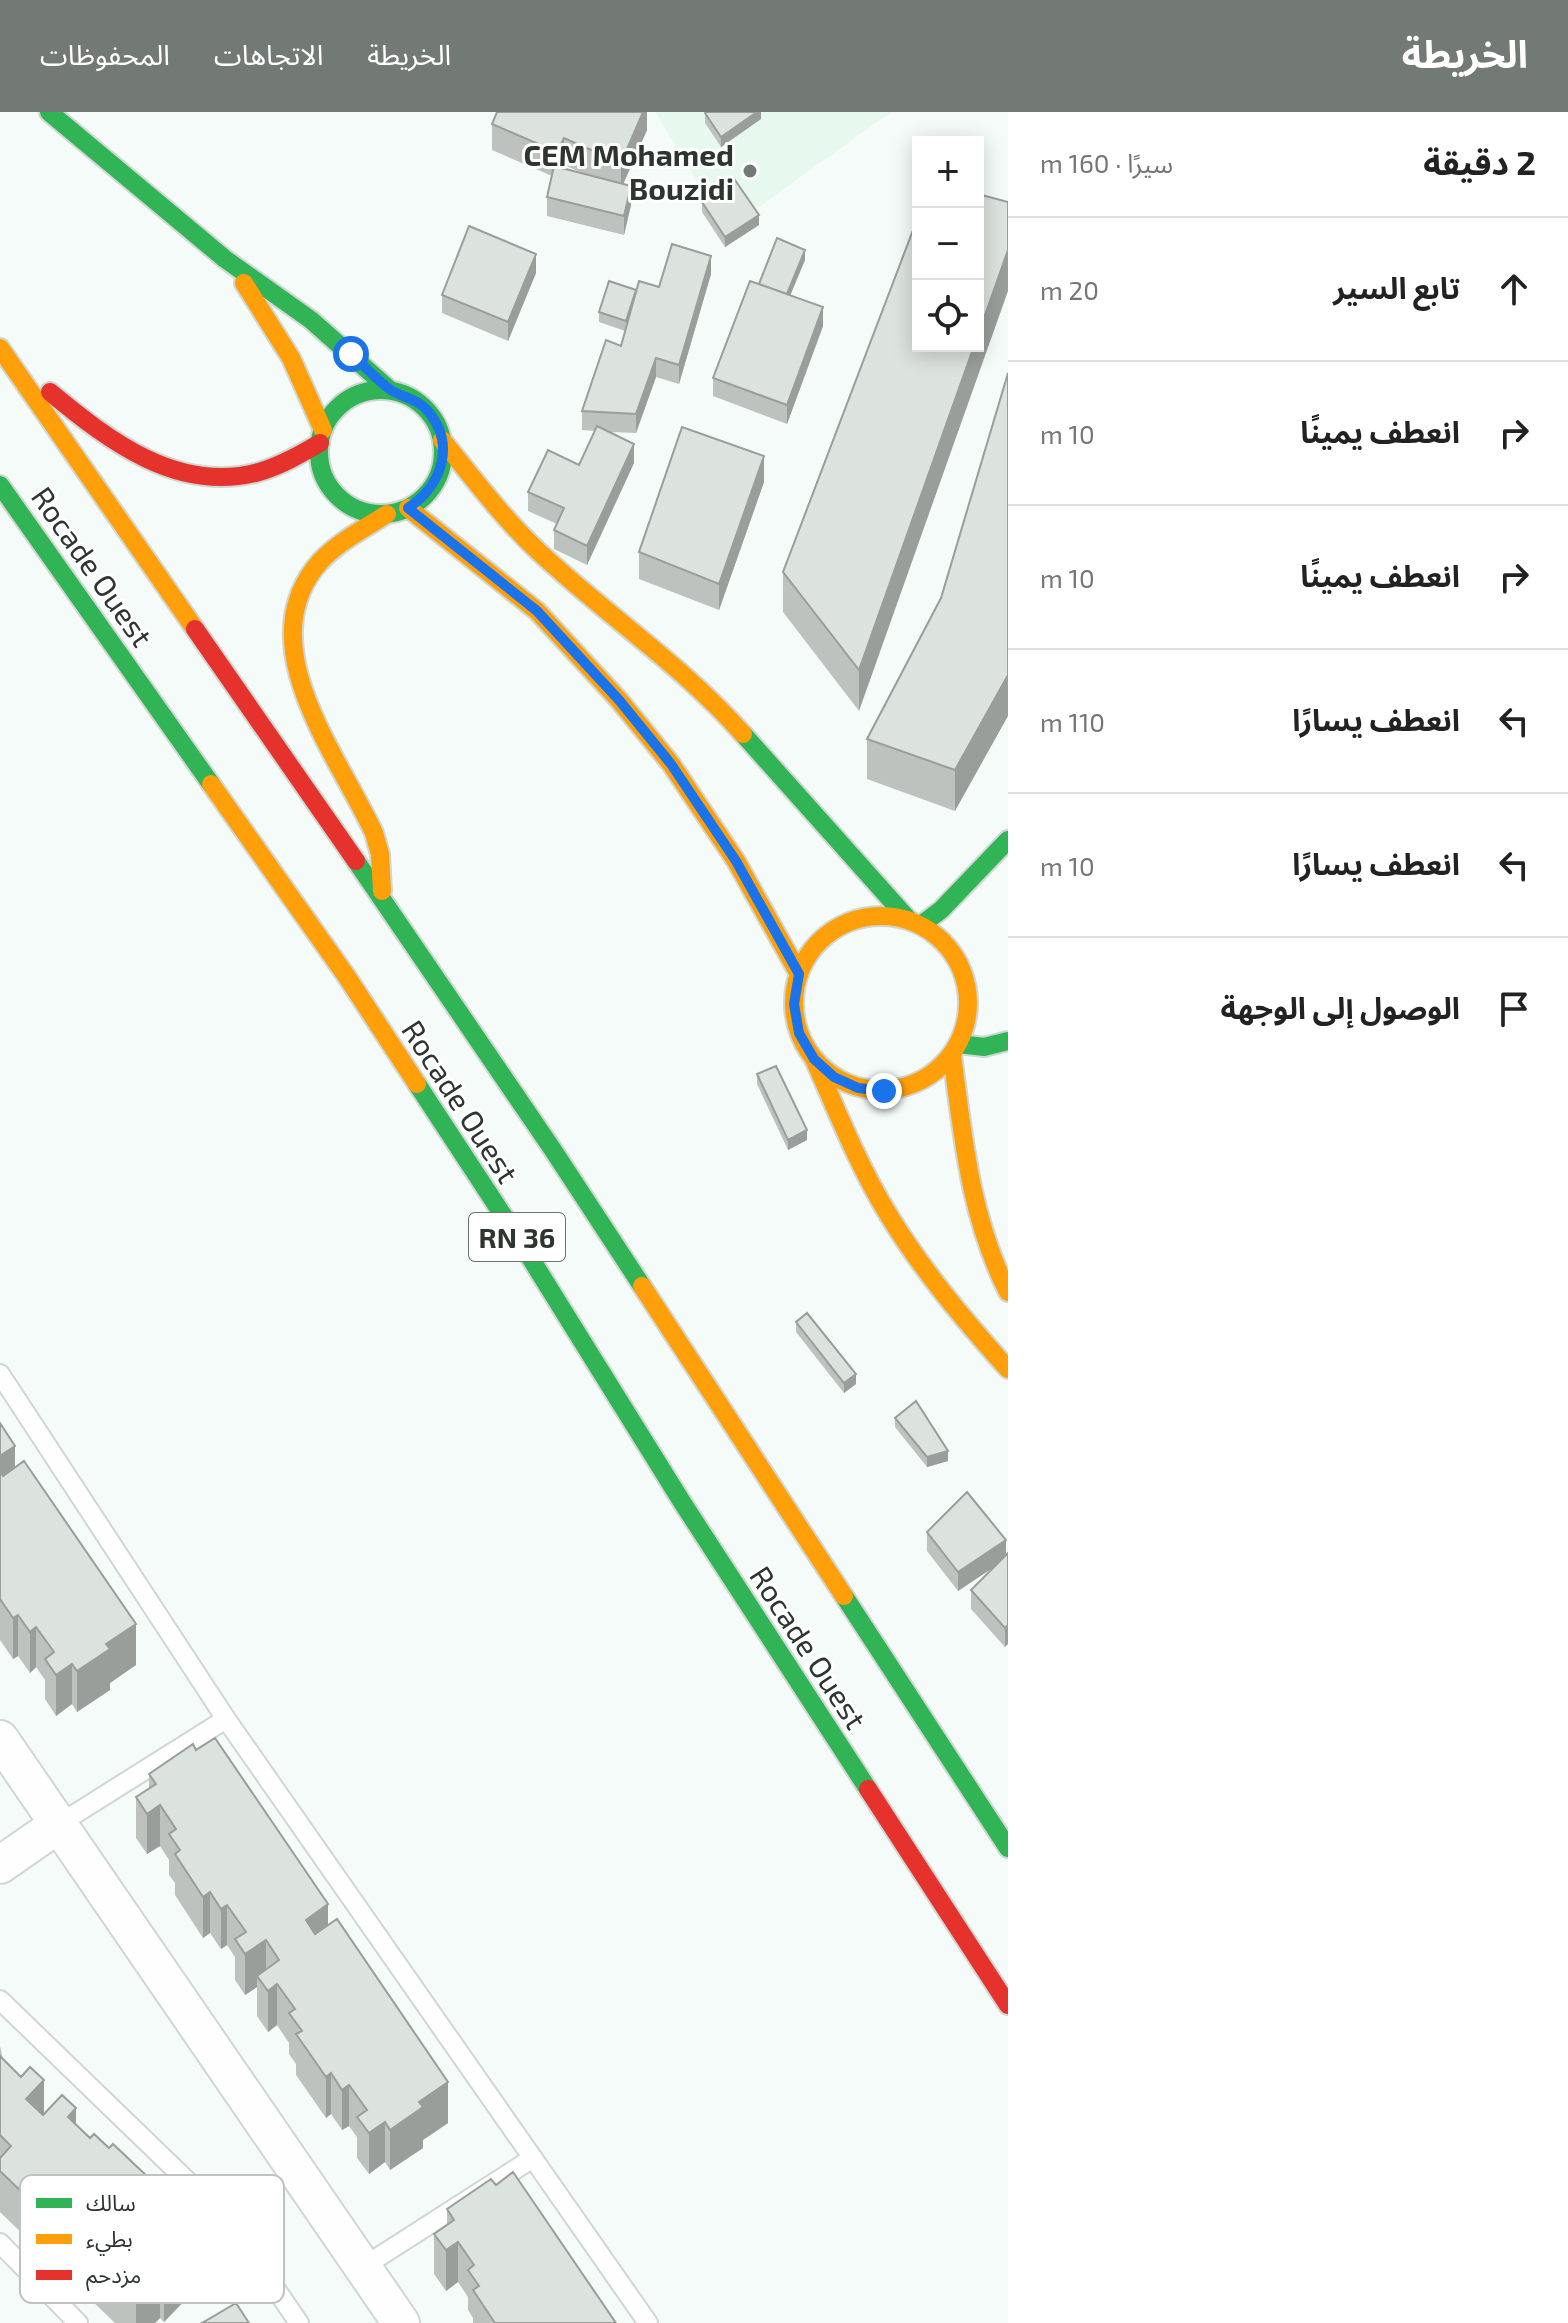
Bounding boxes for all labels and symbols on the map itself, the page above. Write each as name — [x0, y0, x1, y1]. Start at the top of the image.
place label: CEM Mohamed Bouzidi — [524, 136, 734, 206]
marker: CEM Mohamed Bouzidi — [741, 162, 759, 180]
route start — [333, 336, 369, 372]
street label: Rocade Ouest — [25, 479, 161, 653]
street label: Rocade Ouest — [395, 1013, 527, 1189]
route end — [866, 1073, 902, 1109]
road number: RN 36 — [469, 1213, 565, 1261]
street label: Rocade Ouest — [743, 1559, 875, 1735]
legend — [20, 2175, 284, 2303]
text: سالك — [86, 2189, 136, 2215]
text: بطيء — [86, 2225, 133, 2256]
text: مزدحم — [86, 2261, 141, 2292]

